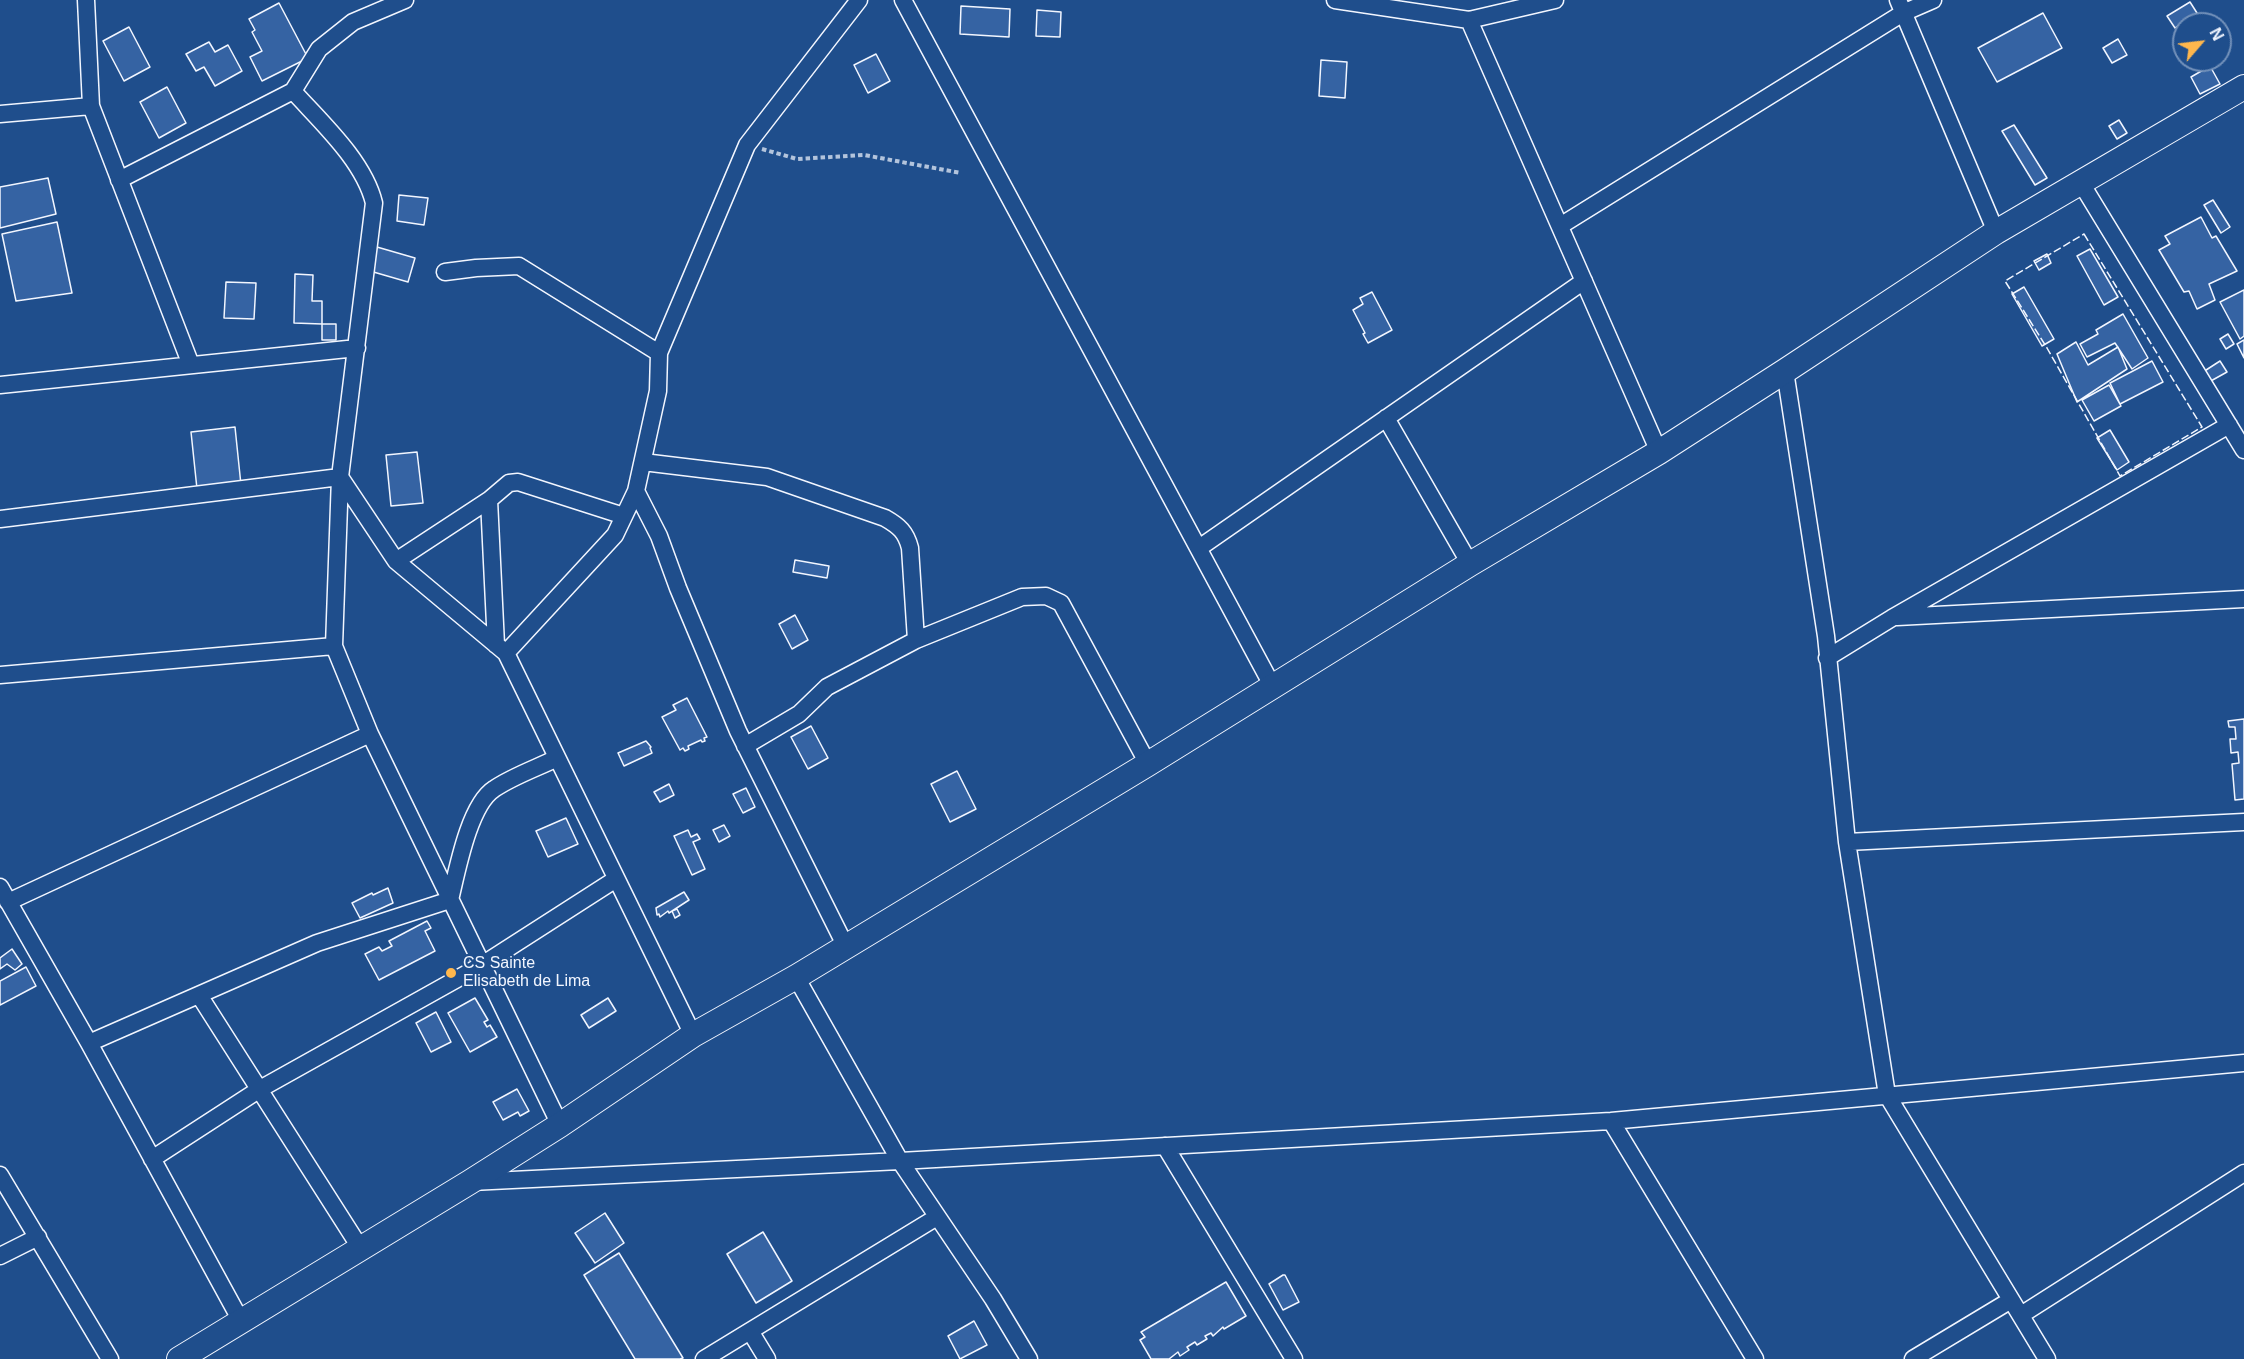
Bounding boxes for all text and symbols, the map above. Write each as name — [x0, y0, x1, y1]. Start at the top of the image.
north arrow — [2172, 12, 2232, 72]
text: N — [2206, 25, 2227, 43]
place label: CS Sainte Elisabeth de Lima — [463, 954, 590, 992]
marker: CS Sainte Elisabeth de Lima — [444, 966, 458, 980]

